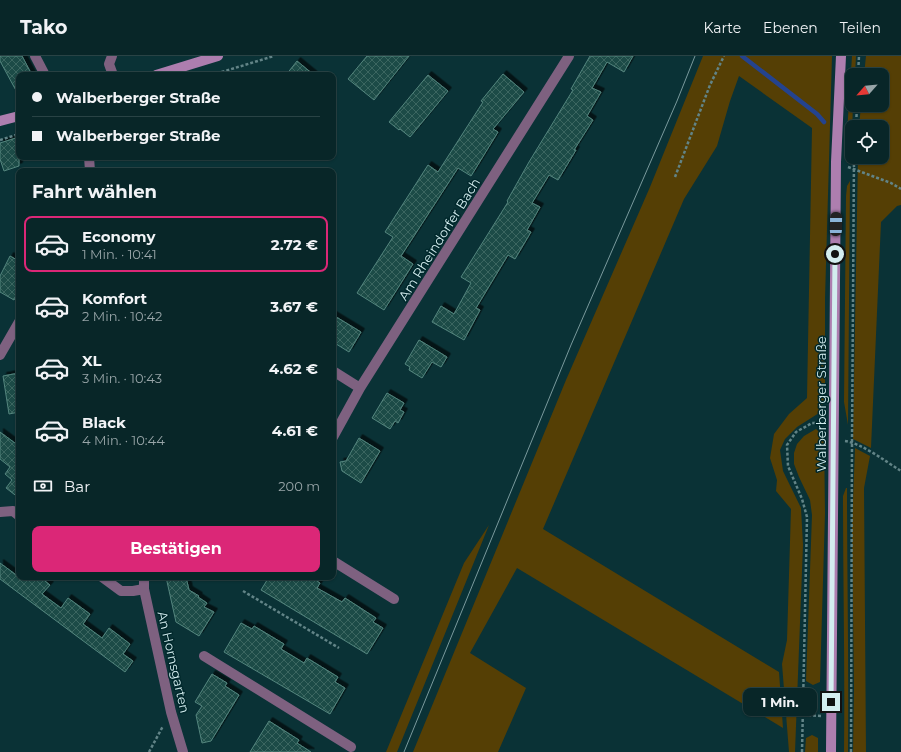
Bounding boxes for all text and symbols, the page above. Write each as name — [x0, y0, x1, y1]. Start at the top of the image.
text: Tako — [20, 16, 67, 39]
text: Karte — [703, 19, 741, 37]
text: Ebenen — [763, 19, 818, 37]
text: Teilen — [840, 19, 881, 37]
north arrow — [845, 68, 889, 112]
map controls — [845, 68, 889, 164]
text: Walberberger Straße — [56, 88, 221, 107]
button: locate — [845, 120, 889, 164]
text: Walberberger Straße — [56, 126, 221, 145]
street label: Am Rheindorfer Bach — [395, 175, 483, 303]
text: Fahrt wählen — [32, 181, 157, 203]
car — [830, 212, 842, 236]
icon: car — [34, 226, 70, 262]
text: Economy — [82, 227, 155, 246]
text: 2.72 € — [271, 235, 318, 254]
route start — [826, 245, 844, 263]
text: 1 Min. · 10:41 — [82, 246, 157, 262]
icon: car — [34, 288, 70, 324]
text: Komfort — [82, 289, 147, 308]
text: 3.67 € — [270, 297, 318, 316]
text: 2 Min. · 10:42 — [82, 308, 162, 324]
street label: Walberberger Straße — [813, 336, 829, 472]
icon: car — [34, 350, 70, 386]
text: XL — [82, 351, 101, 370]
text: 4.62 € — [269, 359, 318, 378]
text: 3 Min. · 10:43 — [82, 370, 162, 386]
icon: car — [34, 412, 70, 448]
text: Black — [82, 413, 126, 432]
text: 4.61 € — [272, 421, 318, 440]
text: 4 Min. · 10:44 — [82, 432, 165, 448]
icon: cash — [32, 475, 54, 497]
text: Bar — [64, 477, 90, 496]
text: 200 m — [278, 478, 320, 494]
button: Bestätigen — [32, 526, 320, 572]
street label: An Hornsgarten — [154, 609, 194, 715]
callout: 1 Min. — [743, 688, 817, 716]
route end — [822, 693, 840, 711]
text: 1 Min. — [761, 694, 799, 710]

